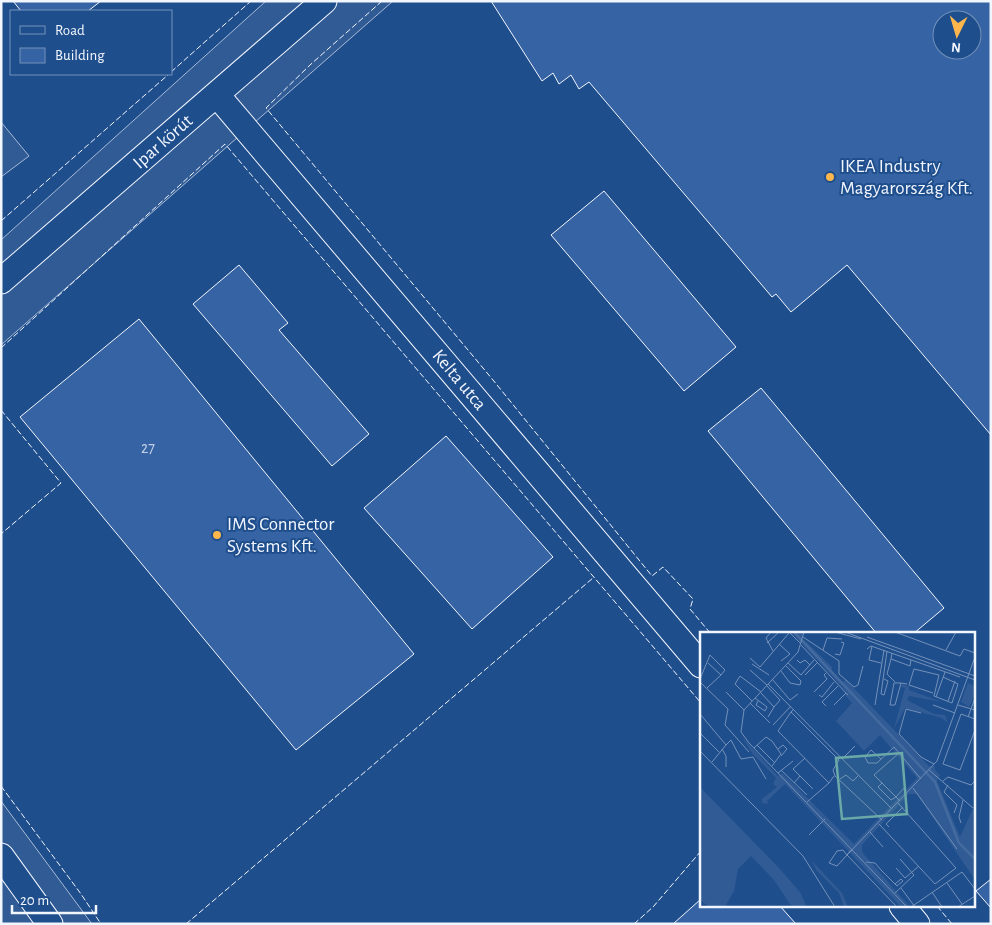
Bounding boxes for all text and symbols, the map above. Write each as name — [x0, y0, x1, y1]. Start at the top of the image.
legend — [10, 10, 172, 75]
north arrow — [932, 10, 982, 60]
text: Road — [55, 23, 85, 38]
text: N — [950, 40, 961, 54]
text: Building — [55, 48, 105, 63]
street label: Ipar körút — [130, 111, 196, 173]
place label: IKEA Industry Magyarország Kft. — [840, 157, 973, 198]
marker: IKEA Industry Magyarország Kft. — [824, 171, 836, 183]
street label: Kelta utca — [428, 346, 490, 414]
house number: 27 — [141, 440, 155, 456]
place label: IMS Connector Systems Kft. — [227, 515, 334, 556]
marker: IMS Connector Systems Kft. — [211, 529, 223, 541]
inset map — [700, 632, 974, 908]
scale bar — [12, 882, 96, 914]
text: 20 m — [20, 893, 49, 908]

